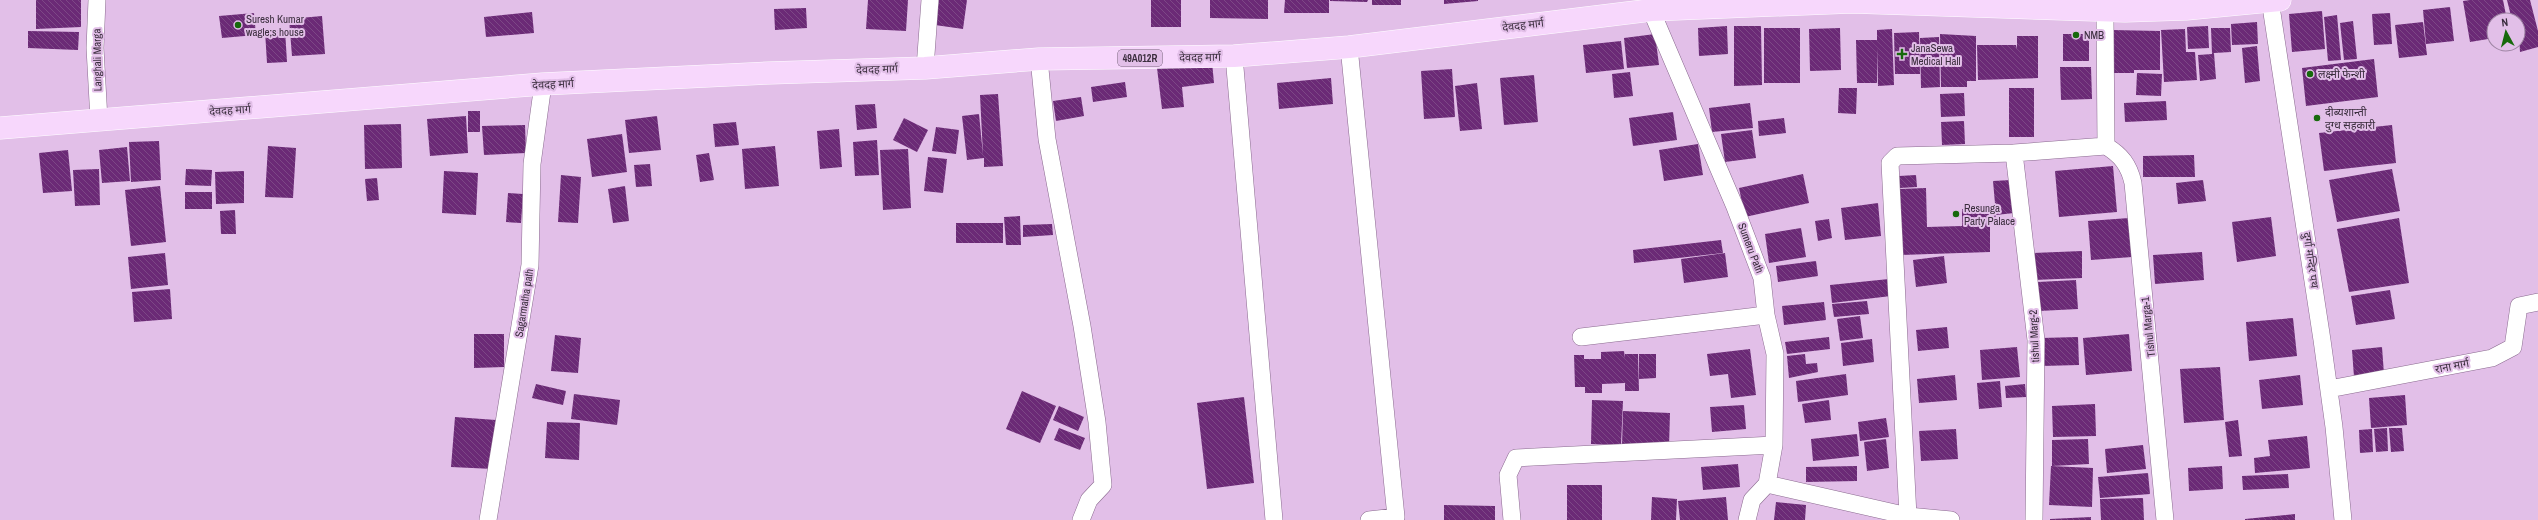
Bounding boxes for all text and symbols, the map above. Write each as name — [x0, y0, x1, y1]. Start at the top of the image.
place label: Suresh Kumar wagle;s house — [246, 12, 304, 39]
north arrow — [2486, 12, 2526, 52]
street label: देवदह मार्ग — [1501, 15, 1546, 34]
text: N — [2501, 15, 2509, 29]
marker: Suresh Kumar wagle;s house — [233, 20, 243, 30]
place label: NMB — [2084, 28, 2104, 42]
street label: Langhali Marga — [89, 29, 105, 91]
marker: NMB — [2071, 30, 2081, 40]
place label: JanaSewa Medical Hall — [1911, 41, 1961, 68]
marker: JanaSewa Medical Hall — [1896, 48, 1908, 60]
road number: 49A012R — [1118, 50, 1162, 66]
street label: देवदह मार्ग — [1179, 50, 1222, 64]
street label: देवदह मार्ग — [856, 61, 899, 77]
place label: लक्ष्मी फेन्शी — [2318, 67, 2365, 81]
marker: लक्ष्मी फेन्शी — [2305, 69, 2315, 79]
street label: देवदह मार्ग — [532, 76, 575, 92]
street label: देवदह मार्ग — [209, 101, 252, 118]
place label: दीब्यशान्ती दुग्ध सहकारी — [2325, 105, 2375, 133]
marker: दीब्यशान्ती दुग्ध सहकारी — [2312, 113, 2322, 123]
place label: Resunga Party Palace — [1964, 201, 2015, 228]
marker: Resunga Party Palace — [1951, 209, 1961, 219]
street label: Sumeru Path — [1735, 221, 1767, 275]
street label: दुर्गा मन्दिर पथ — [2299, 231, 2322, 290]
street label: Sagarmatha path — [512, 268, 536, 338]
street label: Tishul Marga-1 — [2138, 296, 2158, 358]
street label: tishul Marg-2 — [2026, 309, 2042, 363]
street label: राना मार्ग — [2434, 356, 2471, 376]

